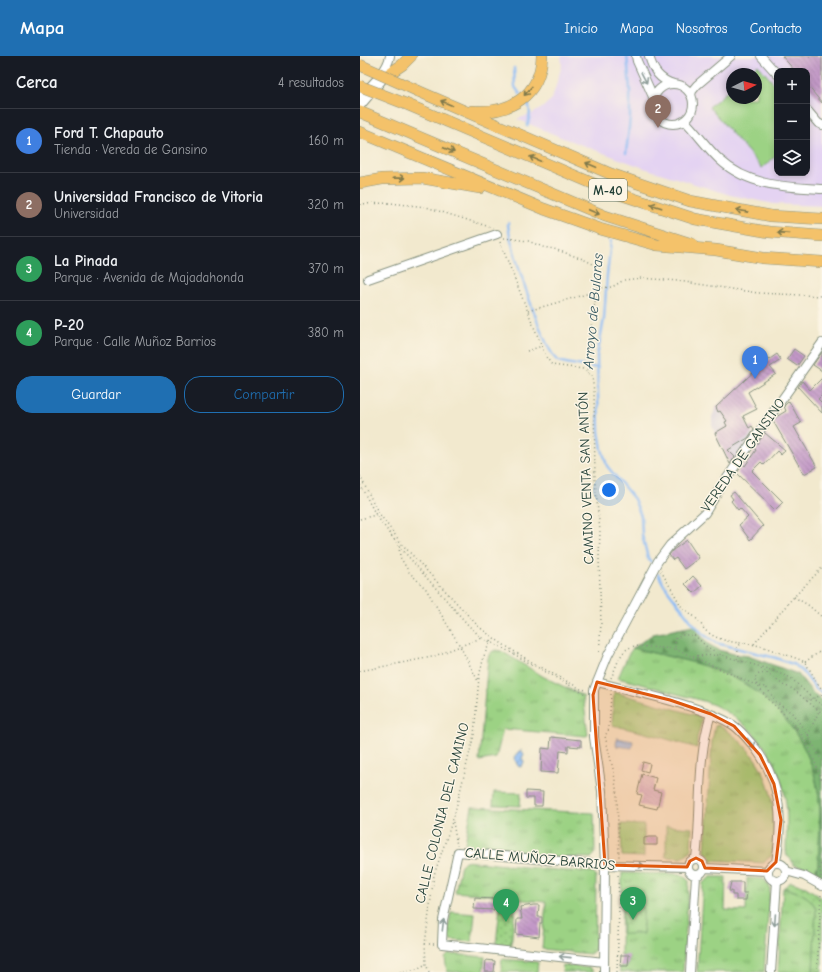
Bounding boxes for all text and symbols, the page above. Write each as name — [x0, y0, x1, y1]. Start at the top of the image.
text: Mapa — [20, 17, 65, 39]
text: Inicio — [564, 20, 598, 37]
text: Mapa — [620, 20, 654, 37]
text: Nosotros — [676, 20, 728, 37]
text: Contacto — [750, 20, 802, 37]
north arrow — [726, 68, 762, 104]
map controls — [774, 68, 810, 176]
button: + — [774, 68, 810, 104]
one-way arrow — [641, 72, 649, 84]
text: Cerca — [16, 73, 58, 92]
text: 4 resultados — [278, 75, 344, 90]
one-way arrow — [524, 86, 532, 97]
pin: 2 — [645, 95, 671, 128]
one-way arrow — [440, 98, 452, 106]
button: − — [774, 104, 810, 140]
text: Ford T. Chapauto — [54, 124, 164, 142]
text: 1 — [26, 133, 32, 148]
text: 160 m — [309, 133, 344, 148]
button: layers — [774, 140, 810, 176]
text: Tienda · Vereda de Gansino — [54, 142, 207, 157]
one-way arrow — [443, 147, 455, 154]
one-way arrow — [530, 155, 542, 162]
one-way arrow — [585, 161, 597, 168]
one-way arrow — [392, 175, 405, 182]
road number: M-40 — [589, 179, 627, 201]
text: Universidad Francisco de Vitoria — [54, 188, 263, 206]
text: 2 — [26, 197, 32, 212]
text: 320 m — [308, 197, 344, 212]
one-way arrow — [650, 202, 663, 209]
text: Universidad — [54, 206, 119, 221]
one-way arrow — [735, 207, 748, 215]
one-way arrow — [588, 209, 600, 216]
one-way arrow — [777, 229, 790, 236]
text: La Pinada — [54, 252, 118, 270]
water label: Arroyo de Bularas — [579, 252, 607, 371]
text: 3 — [26, 261, 32, 276]
text: 370 m — [308, 261, 344, 276]
text: Parque · Avenida de Majadahonda — [54, 270, 244, 285]
text: P-20 — [54, 316, 84, 334]
text: 4 — [26, 325, 32, 340]
text: 380 m — [308, 325, 344, 340]
text: Parque · Calle Muñoz Barrios — [54, 334, 216, 349]
pin: 1 — [742, 346, 768, 379]
button: Guardar — [16, 376, 176, 413]
button: Compartir — [184, 376, 344, 413]
street label: CAMINO VENTA SAN ANTÓN — [574, 391, 598, 565]
street label: VEREDA DE GANSINO — [697, 395, 789, 515]
your location — [599, 480, 619, 500]
one-way arrow — [628, 688, 641, 696]
street label: CALLE COLONIA DEL CAMINO — [411, 721, 473, 905]
one-way arrow — [746, 738, 755, 749]
street label: CALLE MUÑOZ BARRIOS — [464, 844, 616, 874]
one-way arrow — [631, 862, 644, 869]
pin: 3 — [620, 887, 646, 920]
pin: 4 — [493, 889, 519, 922]
one-way arrow — [771, 913, 778, 926]
one-way arrow — [439, 919, 446, 932]
one-way arrow — [559, 954, 572, 961]

